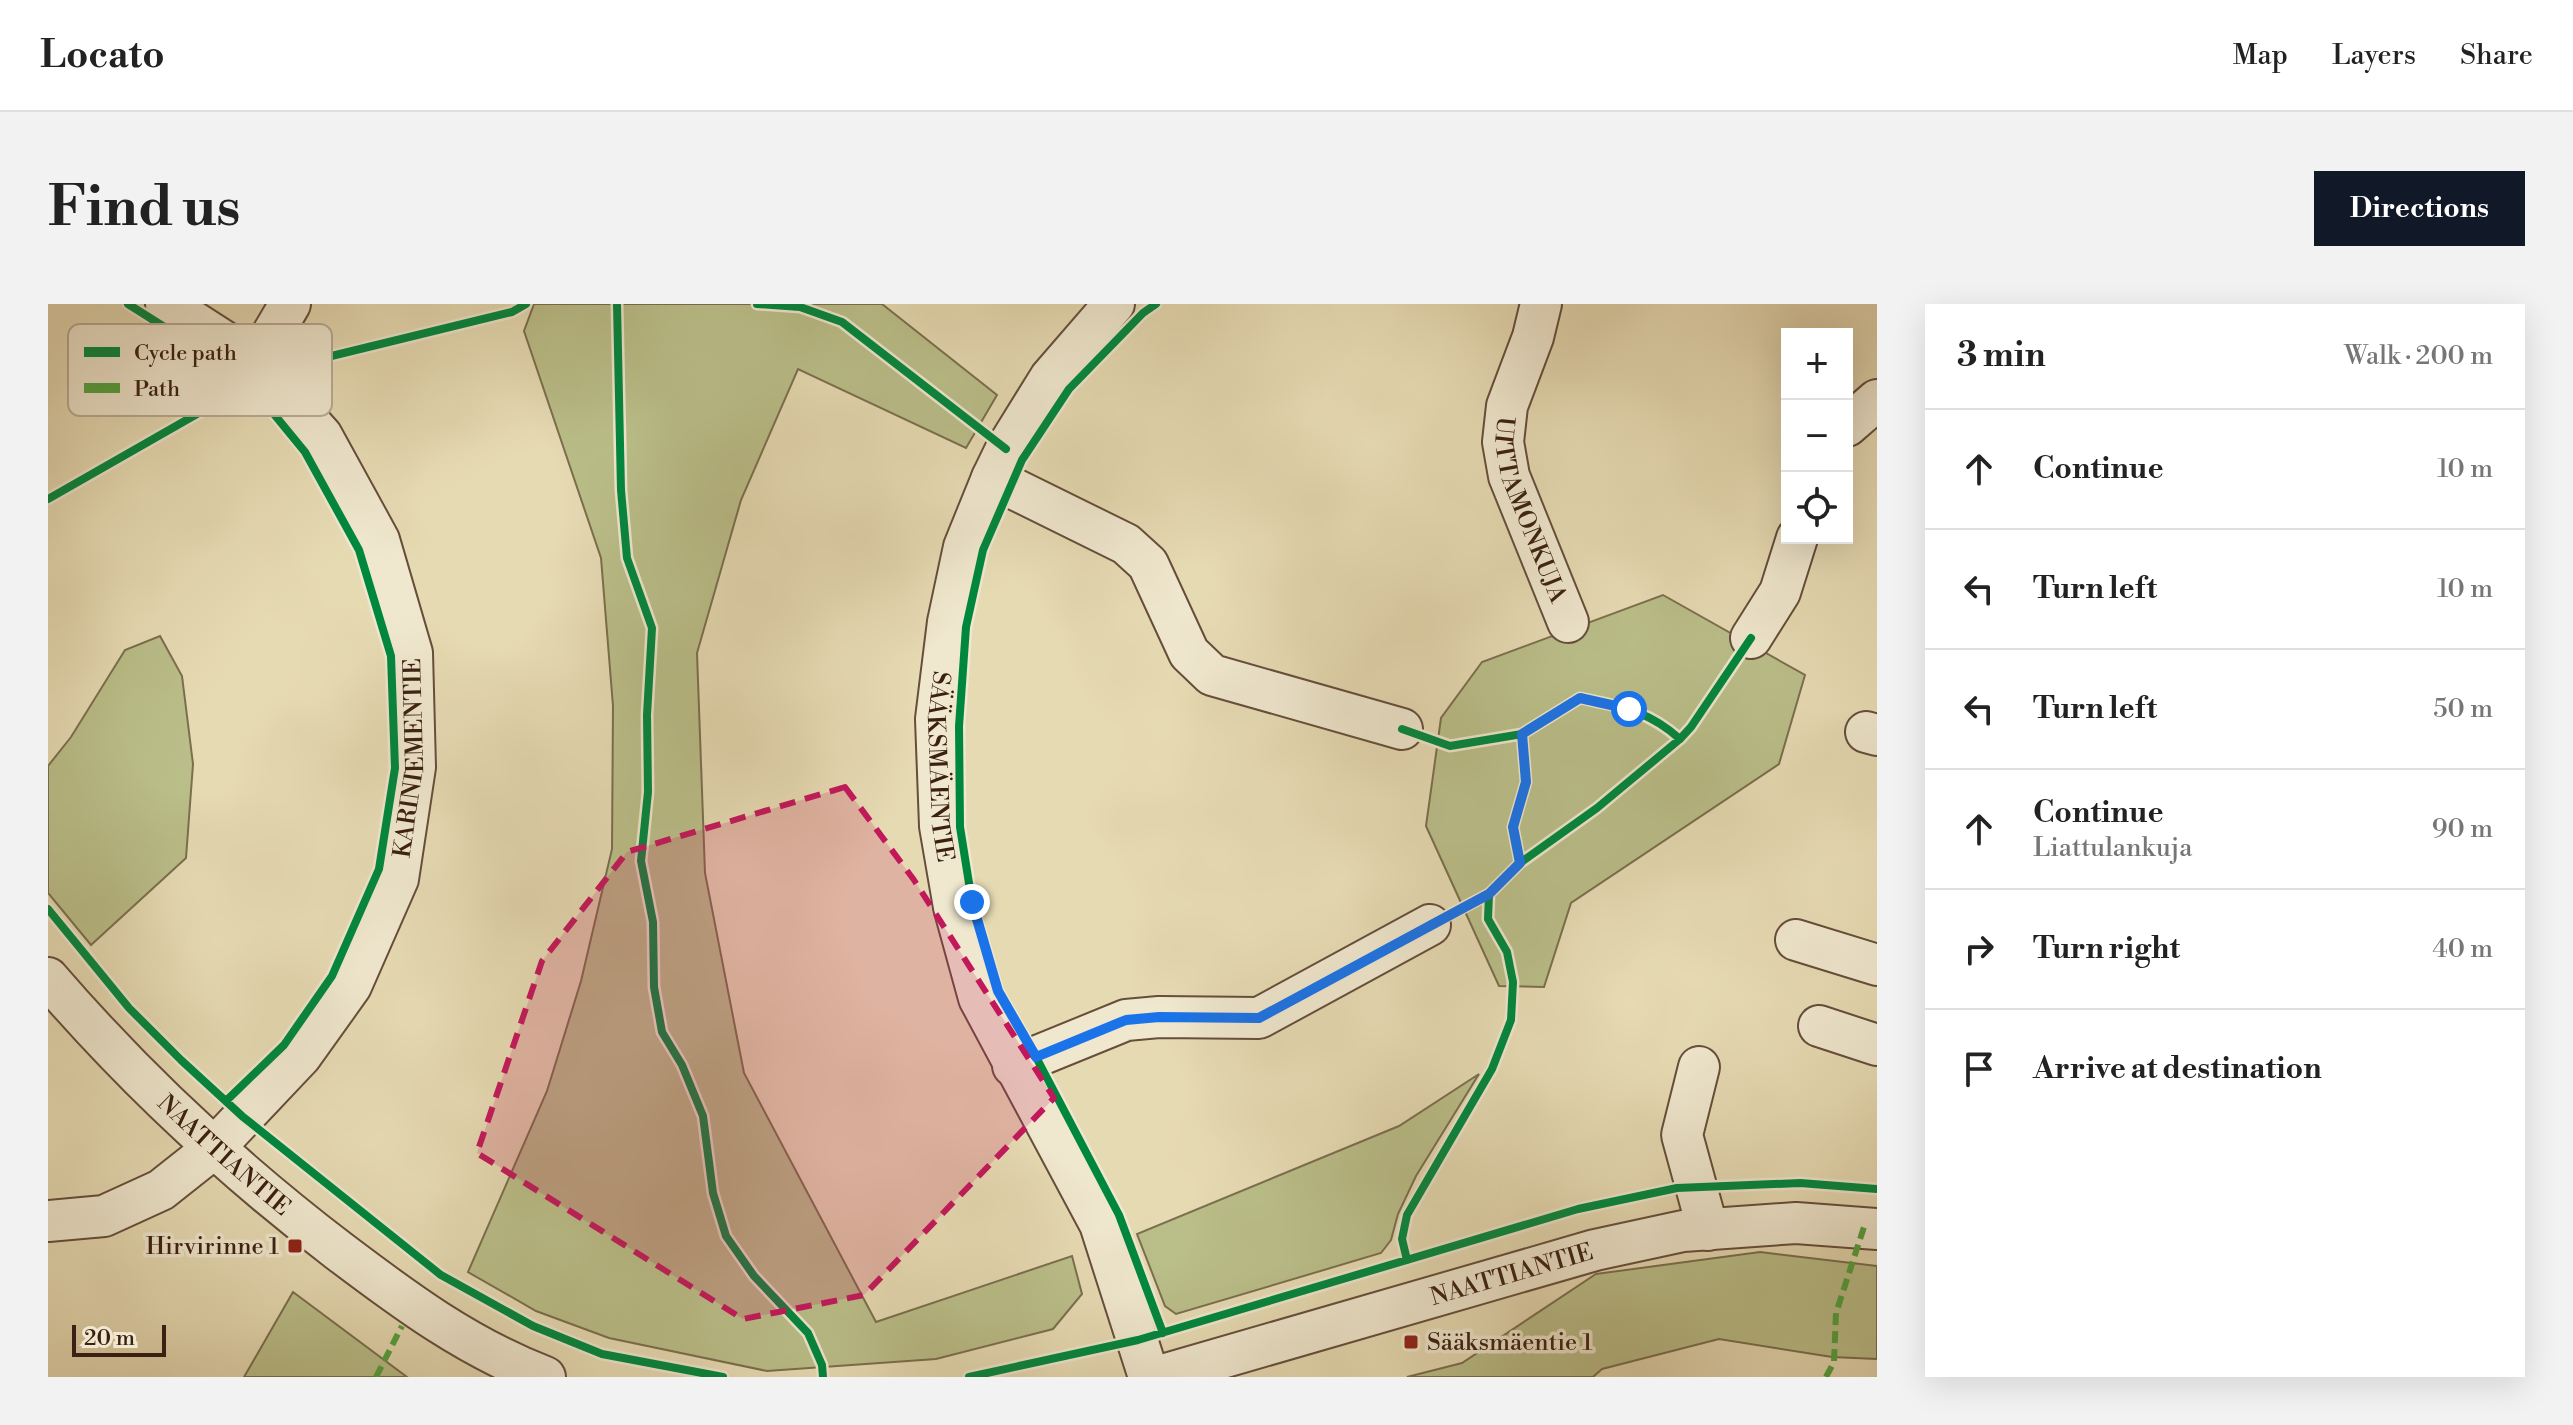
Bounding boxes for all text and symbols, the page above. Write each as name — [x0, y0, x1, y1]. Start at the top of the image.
text: Locato — [40, 32, 165, 79]
text: Map — [2233, 38, 2288, 73]
text: Layers — [2332, 38, 2416, 73]
text: Share — [2460, 38, 2533, 73]
button: Directions — [2314, 171, 2525, 246]
text: Find us — [48, 173, 241, 243]
legend — [68, 324, 332, 416]
map controls — [1781, 328, 1853, 544]
button: + — [1781, 328, 1853, 400]
text: 3 min — [1957, 335, 2046, 377]
text: Cycle path — [134, 340, 237, 367]
text: Walk · 200 m — [2344, 340, 2493, 372]
text: Path — [134, 376, 180, 403]
button: − — [1781, 400, 1853, 472]
street label: UITTAMONKUJA — [1487, 415, 1573, 608]
icon: ahead — [1957, 447, 2001, 491]
text: Continue — [2033, 450, 2164, 488]
text: 10 m — [2437, 453, 2493, 485]
button: locate — [1781, 472, 1853, 544]
icon: left — [1957, 567, 2001, 611]
text: Turn left — [2033, 570, 2157, 608]
text: 10 m — [2437, 573, 2493, 605]
street label: KARINIEMENTIE — [387, 658, 431, 860]
street label: SÄÄKSMÄENTIE — [920, 669, 960, 864]
icon: left — [1957, 687, 2001, 731]
text: Turn left — [2033, 690, 2157, 728]
route start — [1611, 691, 1647, 727]
text: 50 m — [2433, 693, 2493, 725]
text: Continue — [2033, 794, 2164, 832]
icon: ahead — [1957, 807, 2001, 851]
text: 90 m — [2432, 813, 2493, 845]
text: Liattulankuja — [2033, 832, 2192, 864]
route end — [954, 884, 990, 920]
icon: right — [1957, 927, 2001, 971]
text: Turn right — [2033, 930, 2180, 968]
text: 40 m — [2432, 933, 2493, 965]
icon: arrive — [1957, 1047, 2001, 1091]
text: Arrive at destination — [2033, 1050, 2322, 1088]
street label: NAATTIANTIE — [151, 1089, 296, 1223]
place label: Hirvirinne 1 — [146, 1232, 280, 1262]
marker: Hirvirinne 1 — [286, 1237, 304, 1255]
street label: NAATTIANTIE — [1427, 1237, 1597, 1313]
scale bar — [72, 1321, 166, 1357]
text: 20 m — [84, 1325, 135, 1352]
place label: Sääksmäentie 1 — [1427, 1328, 1593, 1358]
marker: Sääksmäentie 1 — [1402, 1333, 1420, 1351]

